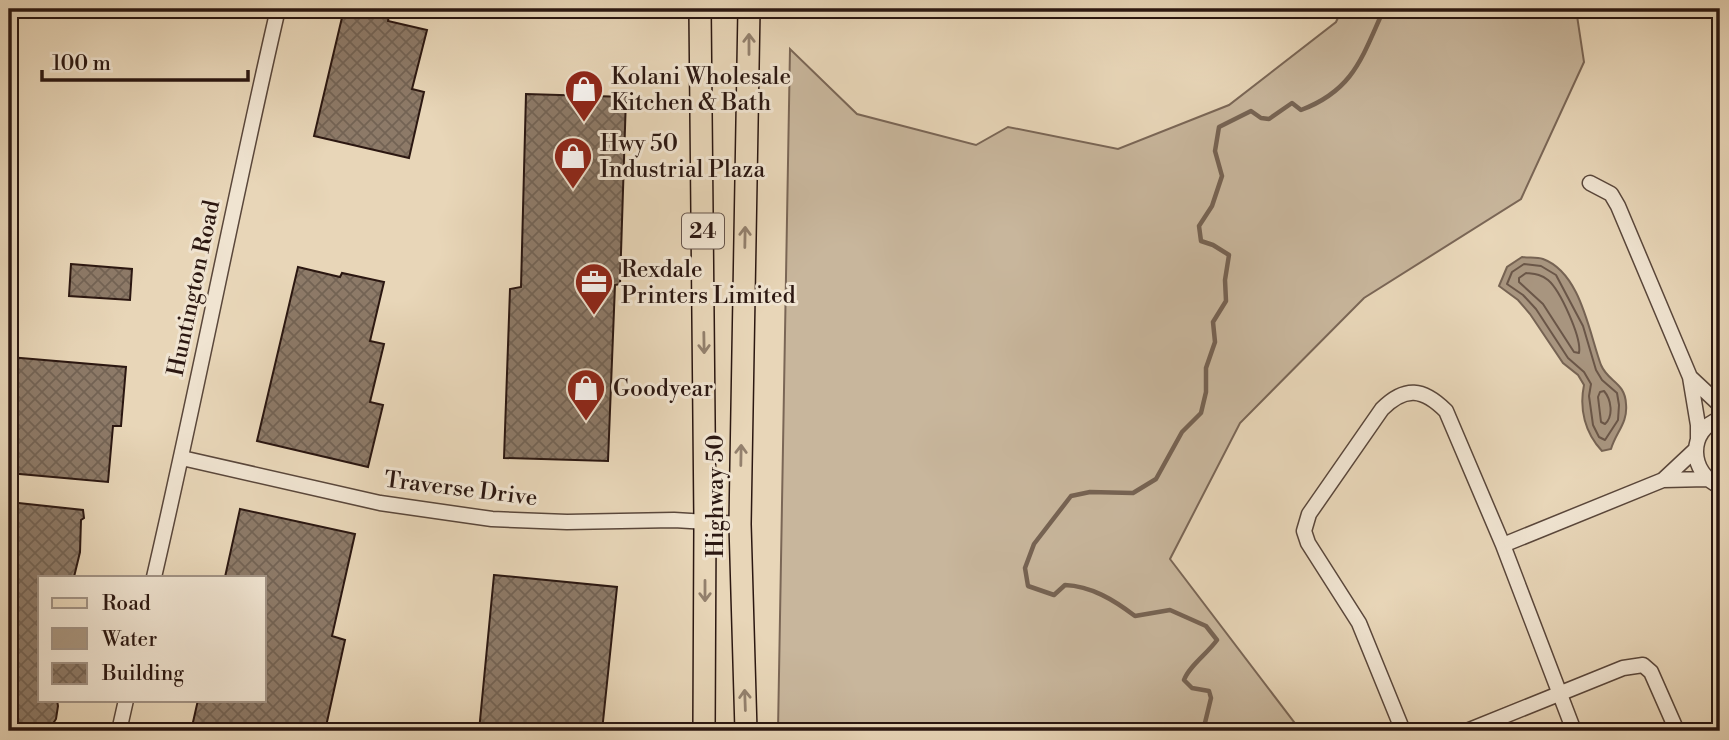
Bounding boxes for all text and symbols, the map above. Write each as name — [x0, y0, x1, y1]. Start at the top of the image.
one-way arrow — [742, 33, 756, 56]
scale bar — [42, 38, 248, 82]
text: 100 m — [52, 51, 111, 77]
place label: Kolani Wholesale Kitchen & Bath — [611, 63, 791, 117]
shop icon: Kolani Wholesale Kitchen & Bath — [563, 68, 605, 123]
place label: Hwy 50 Industrial Plaza — [600, 130, 765, 184]
shop icon: Hwy 50 Industrial Plaza — [552, 135, 594, 190]
street label: Huntington Road — [162, 198, 226, 379]
road number: 24 — [682, 214, 724, 248]
one-way arrow — [739, 226, 752, 249]
place label: Rexdale Printers Limited — [621, 256, 796, 310]
office icon: Rexdale Printers Limited — [573, 261, 615, 316]
one-way arrow — [697, 331, 711, 354]
shop icon: Goodyear — [565, 367, 607, 422]
place label: Goodyear — [613, 375, 713, 403]
street label: Highway 50 — [702, 435, 730, 557]
one-way arrow — [734, 444, 748, 467]
street label: Traverse Drive — [383, 466, 539, 512]
legend — [38, 576, 266, 702]
one-way arrow — [698, 579, 712, 602]
text: Road — [102, 591, 151, 617]
text: Water — [101, 627, 157, 653]
text: Building — [101, 661, 184, 687]
one-way arrow — [738, 688, 751, 711]

